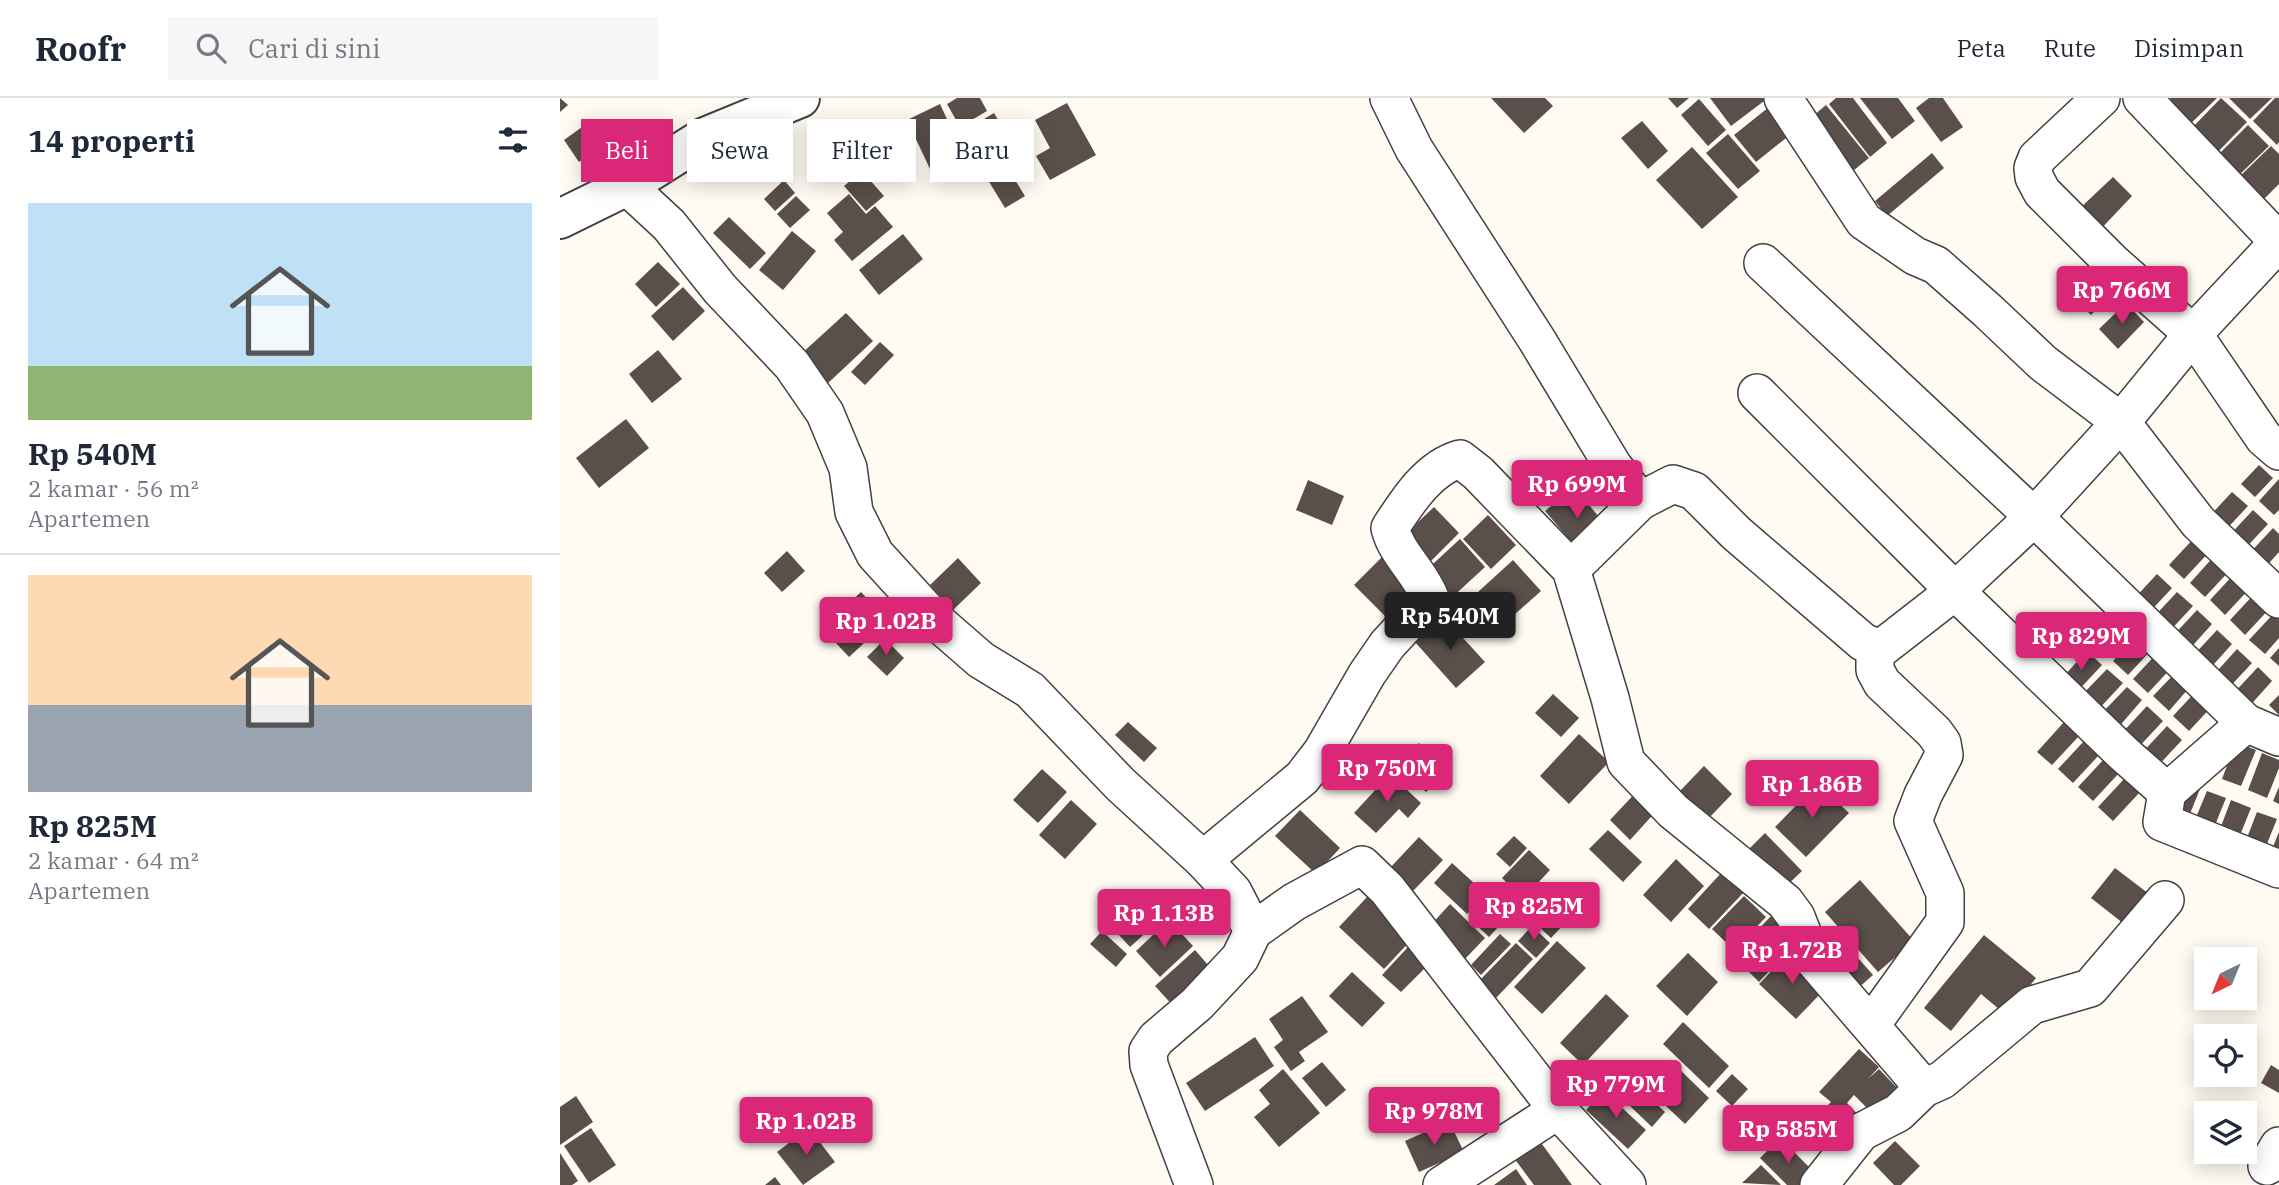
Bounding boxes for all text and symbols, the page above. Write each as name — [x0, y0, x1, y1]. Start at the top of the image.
search box — [168, 17, 658, 80]
text: Roofr — [35, 27, 126, 70]
icon: search — [192, 29, 230, 67]
text: Cari di sini — [248, 31, 380, 65]
text: Peta — [1957, 32, 2006, 64]
text: Rute — [2044, 32, 2096, 64]
text: Disimpan — [2134, 32, 2244, 64]
chip: Beli — [581, 119, 673, 182]
chip: Sewa — [687, 119, 793, 182]
chip: Filter — [807, 119, 916, 182]
chip: Baru — [930, 119, 1034, 182]
text: 14 properti — [28, 121, 195, 160]
icon: filters — [494, 121, 532, 159]
icon: home — [217, 248, 343, 374]
pin: Rp 766M — [2057, 266, 2187, 326]
text: Rp 766M — [2073, 274, 2171, 304]
text: Rp 540M — [28, 434, 157, 473]
pin: Rp 699M — [1512, 460, 1642, 520]
text: Rp 699M — [1528, 468, 1626, 498]
text: 2 kamar · 56 m² — [28, 473, 199, 503]
text: Apartemen — [28, 503, 150, 533]
pin: Rp 540M — [1385, 592, 1515, 652]
pin: Rp 1.02B — [814, 598, 958, 657]
text: Rp 540M — [1401, 600, 1499, 630]
text: Rp 1.02B — [836, 605, 936, 635]
pin: Rp 829M — [2016, 612, 2146, 672]
icon: home — [217, 620, 343, 746]
text: Rp 829M — [2032, 620, 2130, 650]
pin: Rp 750M — [1322, 744, 1452, 804]
text: Rp 750M — [1338, 752, 1436, 782]
pin: Rp 1.86B — [1740, 760, 1884, 820]
text: Rp 1.86B — [1762, 768, 1862, 798]
text: Rp 825M — [28, 806, 157, 845]
text: 2 kamar · 64 m² — [28, 845, 199, 875]
text: Apartemen — [28, 875, 150, 905]
pin: Rp 825M — [1469, 882, 1599, 942]
pin: Rp 1.13B — [1092, 890, 1236, 949]
text: Rp 825M — [1485, 890, 1583, 920]
text: Rp 1.13B — [1114, 897, 1214, 927]
pin: Rp 1.72B — [1720, 926, 1864, 986]
text: Rp 1.72B — [1742, 934, 1842, 964]
north arrow — [2194, 947, 2258, 1010]
map controls — [2194, 947, 2257, 1164]
button: locate — [2194, 1024, 2257, 1087]
pin: Rp 779M — [1551, 1060, 1681, 1120]
text: Rp 779M — [1567, 1068, 1665, 1098]
pin: Rp 978M — [1369, 1088, 1499, 1147]
text: Rp 978M — [1385, 1095, 1483, 1125]
pin: Rp 1.02B — [734, 1098, 878, 1157]
button: layers — [2194, 1101, 2257, 1164]
text: Rp 1.02B — [756, 1105, 856, 1135]
pin: Rp 585M — [1723, 1105, 1853, 1165]
text: Rp 585M — [1739, 1113, 1837, 1143]

